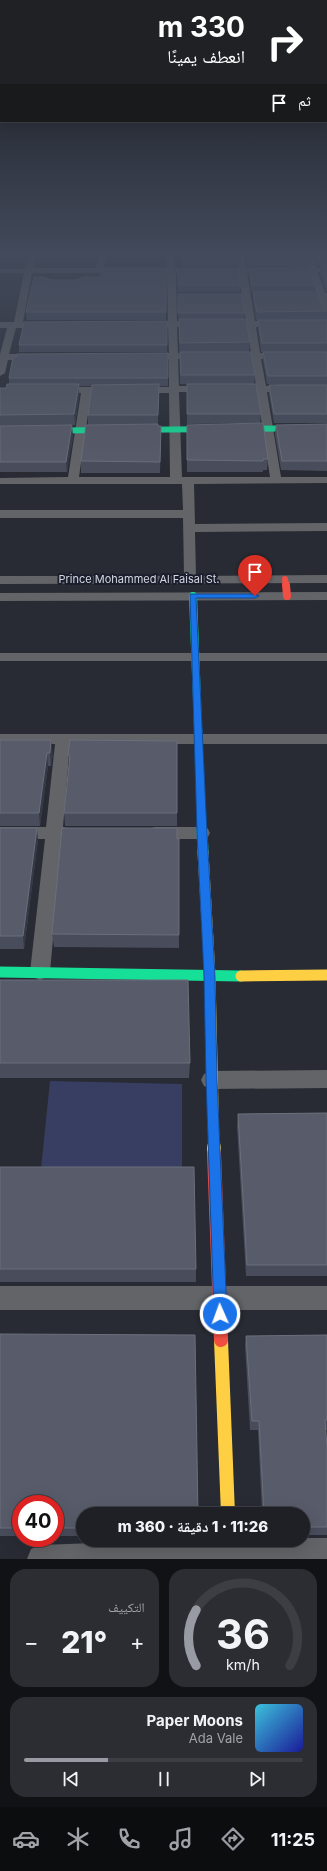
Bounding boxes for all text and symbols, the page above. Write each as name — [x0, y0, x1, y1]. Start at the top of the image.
text: 330 m — [158, 10, 245, 44]
icon: right — [259, 16, 311, 68]
text: انعطف يمينًا — [167, 46, 245, 67]
text: ثم — [298, 91, 311, 110]
icon: arrive — [268, 92, 290, 114]
pin — [238, 555, 272, 596]
icon: arrive — [244, 561, 266, 583]
street label: Prince Mohammed Al Faisal St. — [59, 572, 220, 586]
position arrow — [199, 1293, 241, 1335]
speed limit sign: 40 — [12, 1495, 64, 1547]
text: 11:26 · 1 دقيقة · 360 m — [118, 1517, 268, 1536]
text: التكييف — [108, 1599, 145, 1615]
text: 36 — [216, 1609, 270, 1659]
text: 21° — [61, 1624, 107, 1660]
text: − — [24, 1629, 39, 1655]
text: + — [130, 1629, 144, 1655]
text: km/h — [226, 1656, 260, 1673]
text: Paper Moons — [147, 1711, 243, 1730]
text: Ada Vale — [189, 1730, 243, 1746]
icon: previous — [60, 1768, 82, 1790]
icon: pause — [153, 1768, 175, 1790]
icon: next — [246, 1768, 268, 1790]
icon: car — [12, 1825, 40, 1853]
icon: climate — [64, 1825, 92, 1853]
icon: phone — [115, 1825, 143, 1853]
icon: music — [167, 1825, 195, 1853]
icon: directions — [219, 1825, 247, 1853]
text: 11:25 — [271, 1829, 315, 1850]

